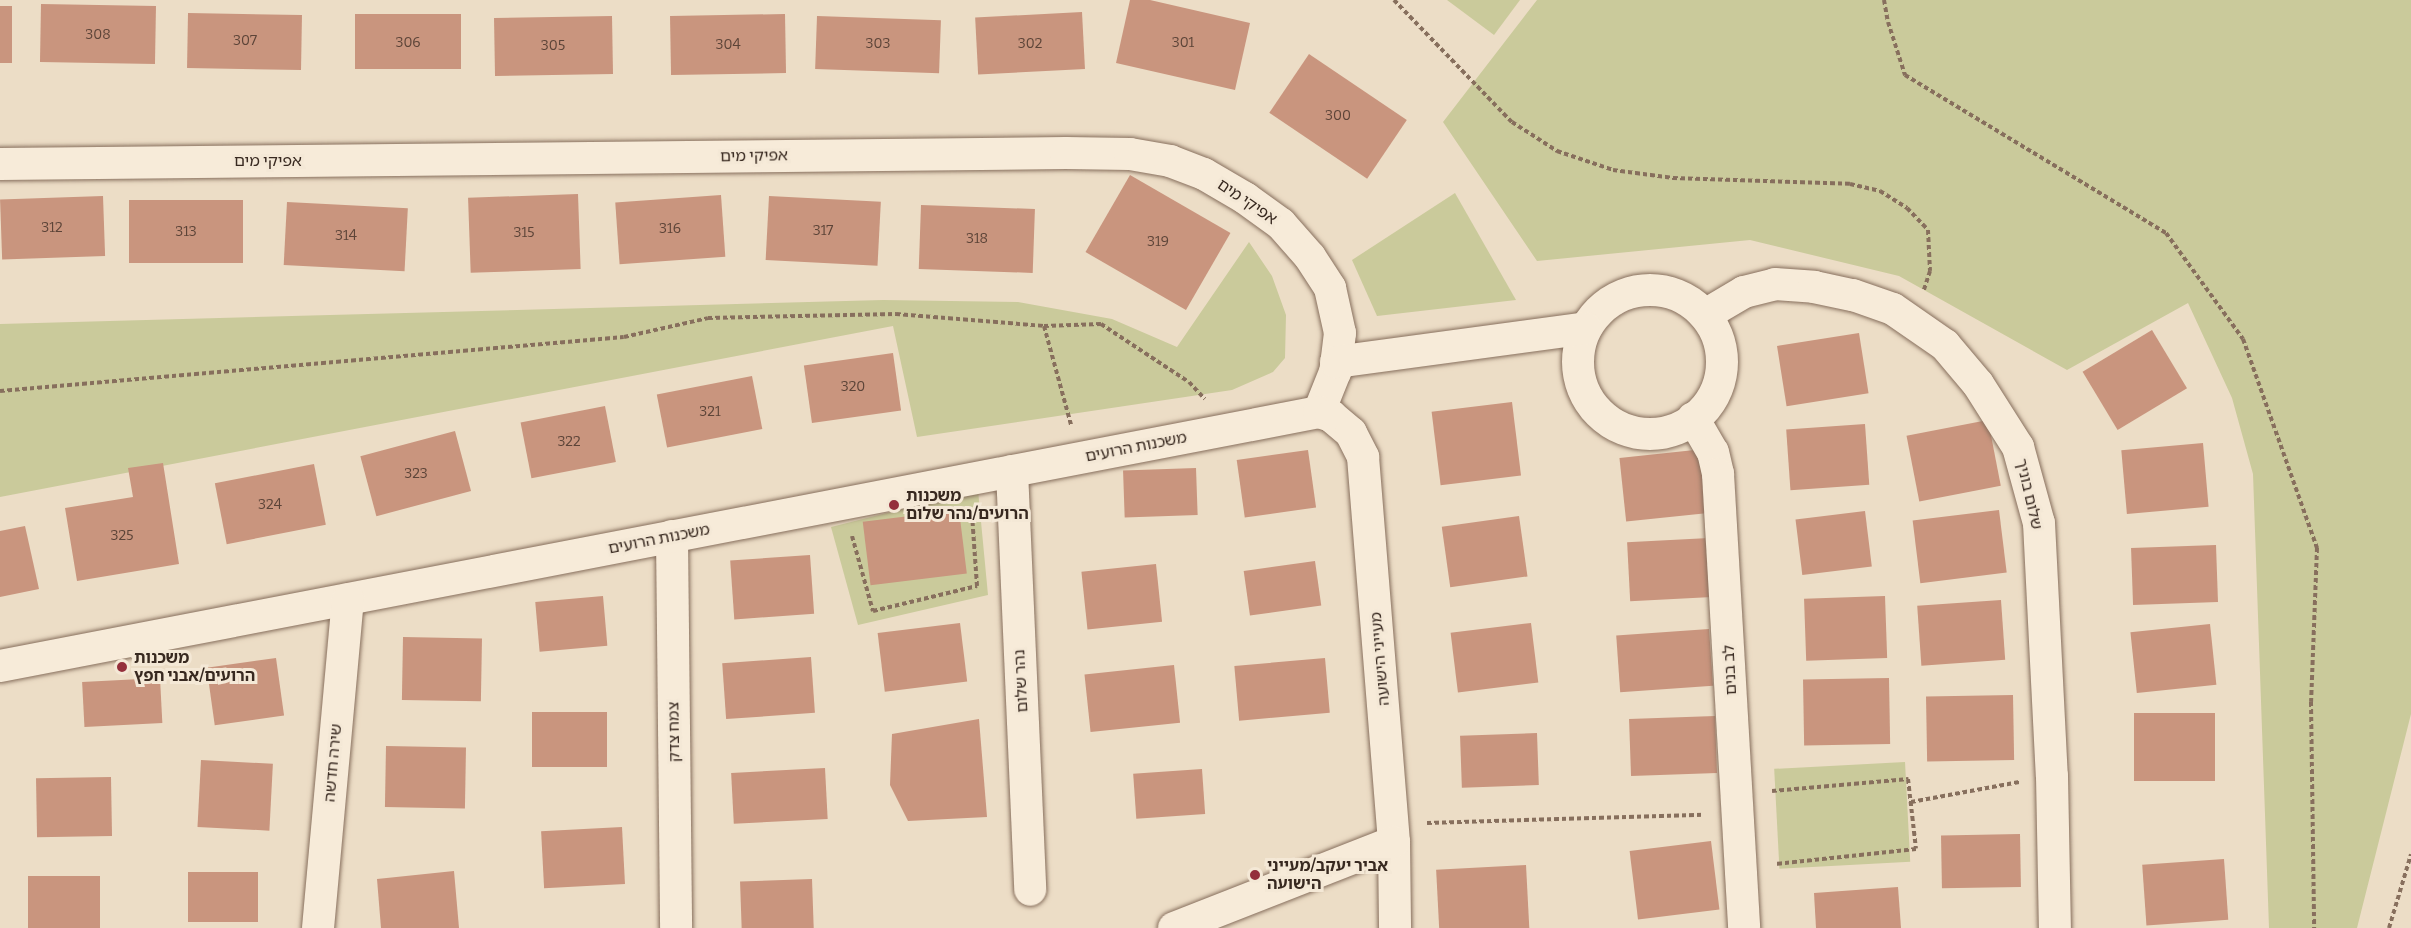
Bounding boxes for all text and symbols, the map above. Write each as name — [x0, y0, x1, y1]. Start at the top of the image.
house number: 308 — [85, 27, 111, 43]
house number: 307 — [233, 33, 257, 49]
house number: 306 — [395, 35, 421, 51]
house number: 301 — [1172, 35, 1194, 51]
house number: 303 — [866, 36, 890, 52]
house number: 302 — [1018, 36, 1042, 52]
house number: 304 — [715, 37, 741, 53]
house number: 305 — [541, 38, 565, 54]
house number: 300 — [1325, 108, 1351, 124]
street label: אפיקי מים — [720, 146, 788, 166]
street label: אפיקי מים — [234, 151, 302, 171]
street label: אפיקי מים — [1214, 175, 1280, 229]
house number: 312 — [41, 220, 63, 236]
house number: 316 — [659, 221, 681, 237]
house number: 317 — [813, 223, 833, 239]
house number: 313 — [175, 224, 197, 240]
house number: 315 — [513, 225, 535, 241]
house number: 314 — [335, 228, 357, 244]
house number: 318 — [966, 231, 988, 247]
house number: 319 — [1147, 234, 1169, 250]
house number: 320 — [841, 379, 865, 395]
house number: 321 — [699, 404, 721, 420]
street label: משכנות הרועים — [1084, 428, 1188, 466]
house number: 322 — [557, 434, 581, 450]
street label: שלום בוניך — [2012, 457, 2046, 531]
house number: 323 — [404, 466, 428, 482]
place label: משכנות הרועים/נהר שלום — [906, 486, 1029, 524]
house number: 324 — [258, 497, 282, 513]
marker: משכנות הרועים/נהר שלום — [887, 498, 901, 512]
street label: משכנות הרועים — [607, 520, 711, 558]
house number: 325 — [110, 528, 134, 544]
street label: מעייני הישועה — [1366, 611, 1394, 707]
street label: לב בנים — [1719, 644, 1741, 696]
place label: משכנות הרועים/אבני חפץ — [134, 648, 255, 686]
street label: נהר שלום — [1010, 649, 1032, 713]
marker: משכנות הרועים/אבני חפץ — [115, 660, 129, 674]
street label: צמח צדק — [664, 702, 684, 762]
street label: שירה חדשה — [320, 723, 346, 803]
place label: אביר יעקב/מעייני הישועה — [1267, 856, 1388, 894]
marker: אביר יעקב/מעייני הישועה — [1248, 868, 1262, 882]

